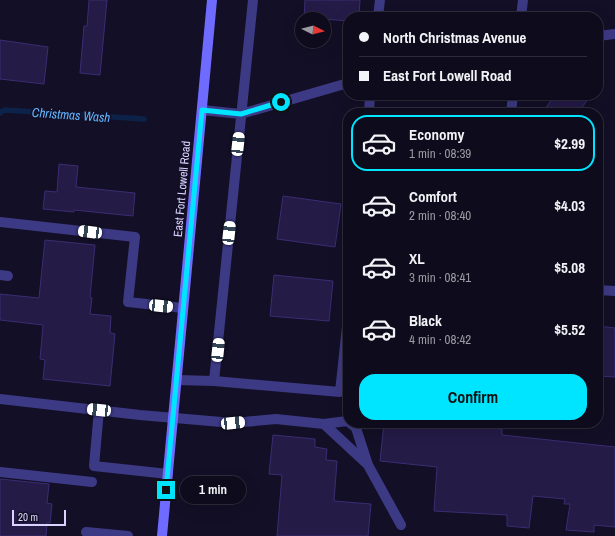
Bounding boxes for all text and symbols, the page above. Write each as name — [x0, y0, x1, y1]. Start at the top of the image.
north arrow — [295, 12, 331, 48]
map controls — [295, 12, 331, 48]
text: North Christmas Avenue — [383, 27, 526, 48]
text: East Fort Lowell Road — [383, 65, 512, 86]
route start — [272, 93, 290, 111]
water label: Christmas Wash — [31, 104, 111, 126]
text: Economy — [409, 124, 464, 145]
icon: car — [361, 125, 397, 161]
car — [231, 131, 245, 157]
text: $2.99 — [554, 133, 585, 154]
street label: East Fort Lowell Road — [170, 140, 194, 238]
text: 1 min · 08:39 — [409, 145, 471, 162]
text: Comfort — [409, 186, 457, 207]
icon: car — [361, 187, 397, 223]
text: $4.03 — [554, 195, 585, 216]
text: 2 min · 08:40 — [409, 207, 471, 224]
car — [222, 220, 236, 246]
car — [77, 225, 103, 239]
text: XL — [409, 248, 425, 269]
icon: car — [361, 249, 397, 285]
text: $5.08 — [554, 257, 585, 278]
text: 3 min · 08:41 — [409, 269, 471, 286]
car — [148, 299, 174, 313]
text: Black — [409, 310, 442, 331]
icon: car — [361, 311, 397, 347]
text: $5.52 — [554, 319, 585, 340]
text: 4 min · 08:42 — [409, 331, 471, 348]
car — [211, 337, 225, 363]
button: Confirm — [359, 374, 587, 420]
car — [86, 403, 112, 417]
car — [220, 416, 246, 430]
callout: 1 min — [180, 476, 246, 504]
route end — [157, 481, 175, 499]
text: 1 min — [199, 481, 227, 498]
scale bar — [12, 508, 66, 527]
text: 20 m — [18, 510, 38, 524]

